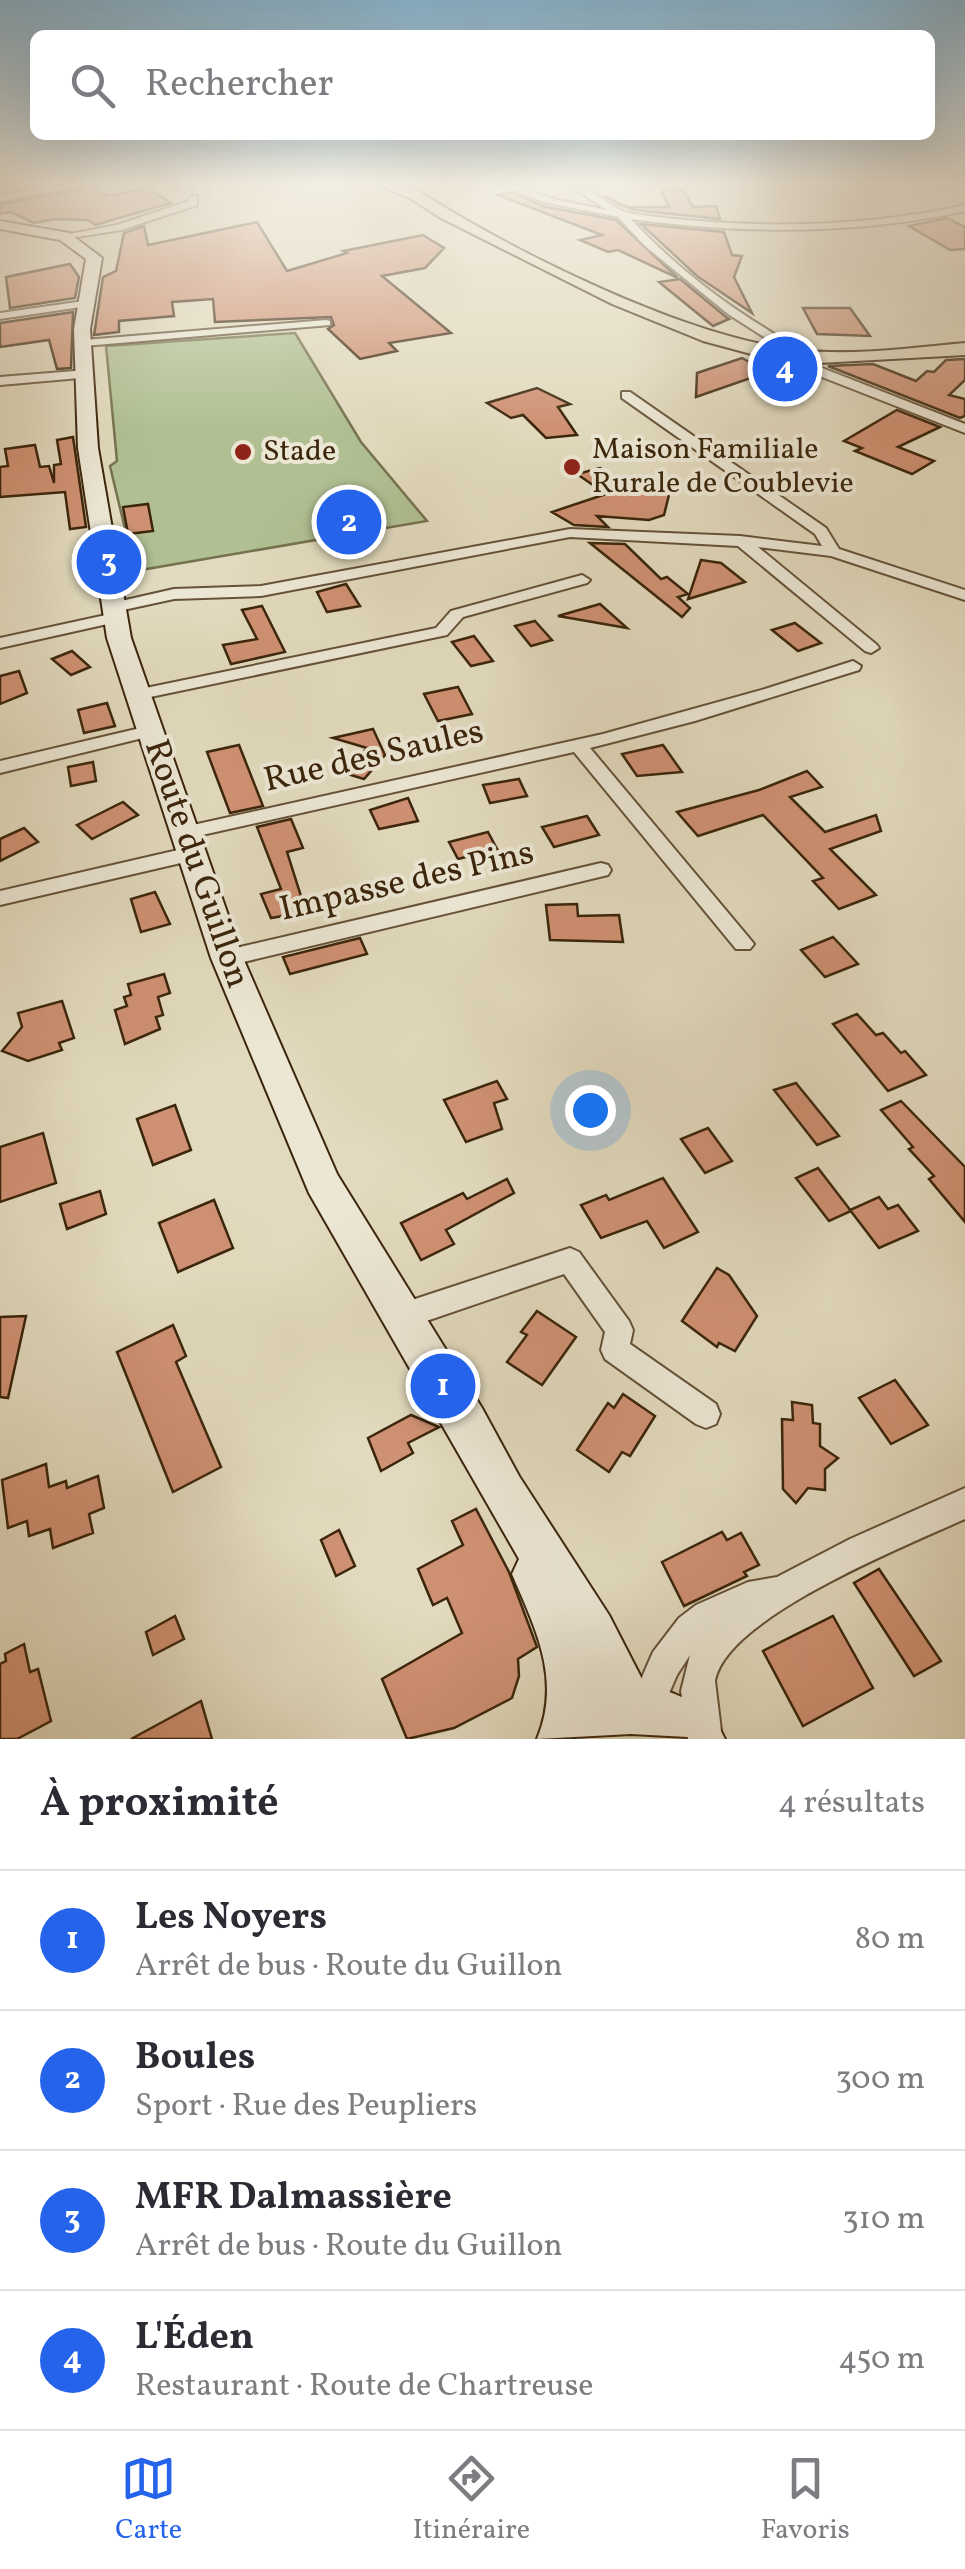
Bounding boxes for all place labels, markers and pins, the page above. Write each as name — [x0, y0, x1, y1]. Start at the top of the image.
pin: 4 — [752, 332, 818, 406]
place label: Maison Familiale Rurale de Coublevie — [592, 429, 854, 505]
place label: Stade — [263, 431, 336, 473]
marker: Stade — [232, 441, 254, 463]
marker: Maison Familiale Rurale de Coublevie — [561, 456, 583, 478]
pin: 2 — [316, 484, 382, 560]
pin: 3 — [76, 524, 142, 600]
pin: 1 — [410, 1348, 476, 1424]

